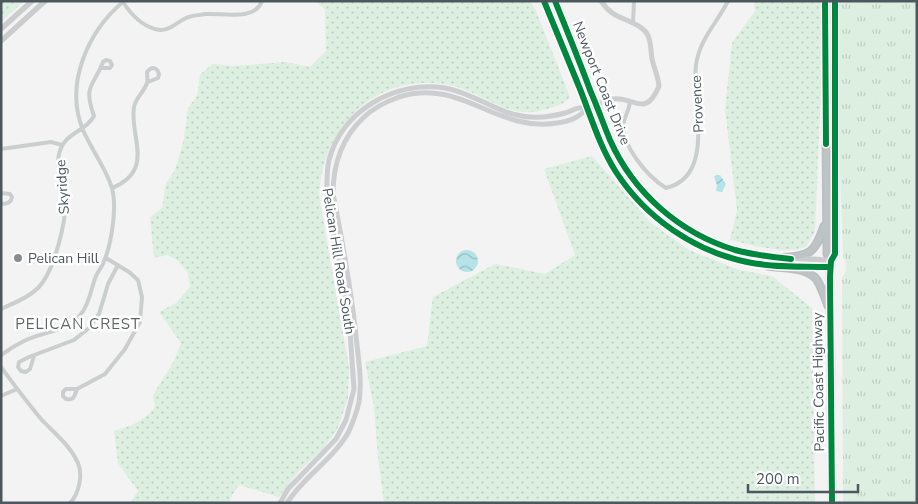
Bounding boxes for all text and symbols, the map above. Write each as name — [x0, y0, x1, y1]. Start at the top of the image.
street label: Newport Coast Drive — [568, 19, 635, 148]
street label: Provence — [687, 75, 708, 133]
street label: Skyridge — [51, 159, 74, 215]
street label: Pelican Hill Road South — [318, 187, 359, 336]
place label: Pelican Hill — [28, 249, 100, 268]
marker: Pelican Hill — [12, 252, 24, 264]
street label: Pacific Coast Highway — [808, 312, 829, 452]
district label: PELICAN CREST — [15, 314, 141, 334]
scale bar — [748, 462, 858, 494]
text: 200 m — [756, 469, 800, 489]

